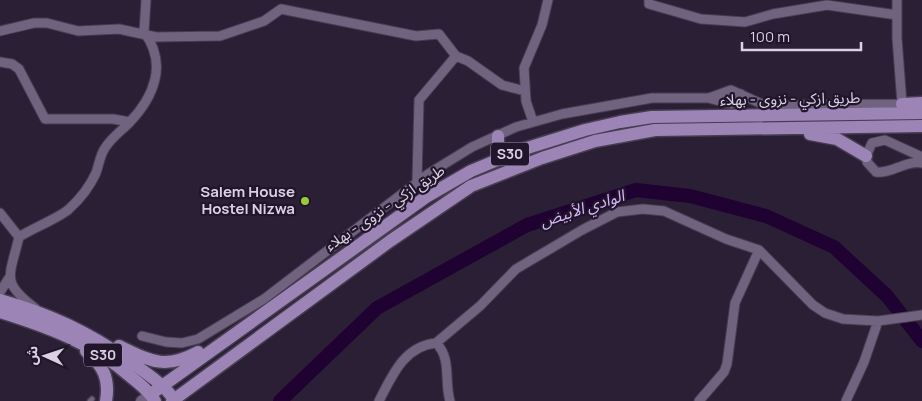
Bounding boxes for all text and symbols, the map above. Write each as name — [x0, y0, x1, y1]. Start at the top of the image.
scale bar — [742, 20, 861, 52]
text: 100 m — [750, 26, 790, 47]
street label: طريق ازكي - نزوى - بهلاء — [720, 87, 860, 112]
road number: S30 — [491, 142, 529, 166]
street label: طريق ازكي - نزوى - بهلاء — [321, 160, 450, 257]
place label: Salem House Hostel Nizwa — [200, 181, 295, 219]
water label: الوادي الأبيض — [537, 183, 630, 235]
marker: Salem House Hostel Nizwa — [299, 195, 311, 207]
north arrow — [20, 331, 70, 381]
road number: S30 — [84, 344, 122, 366]
text: ش — [22, 345, 42, 365]

